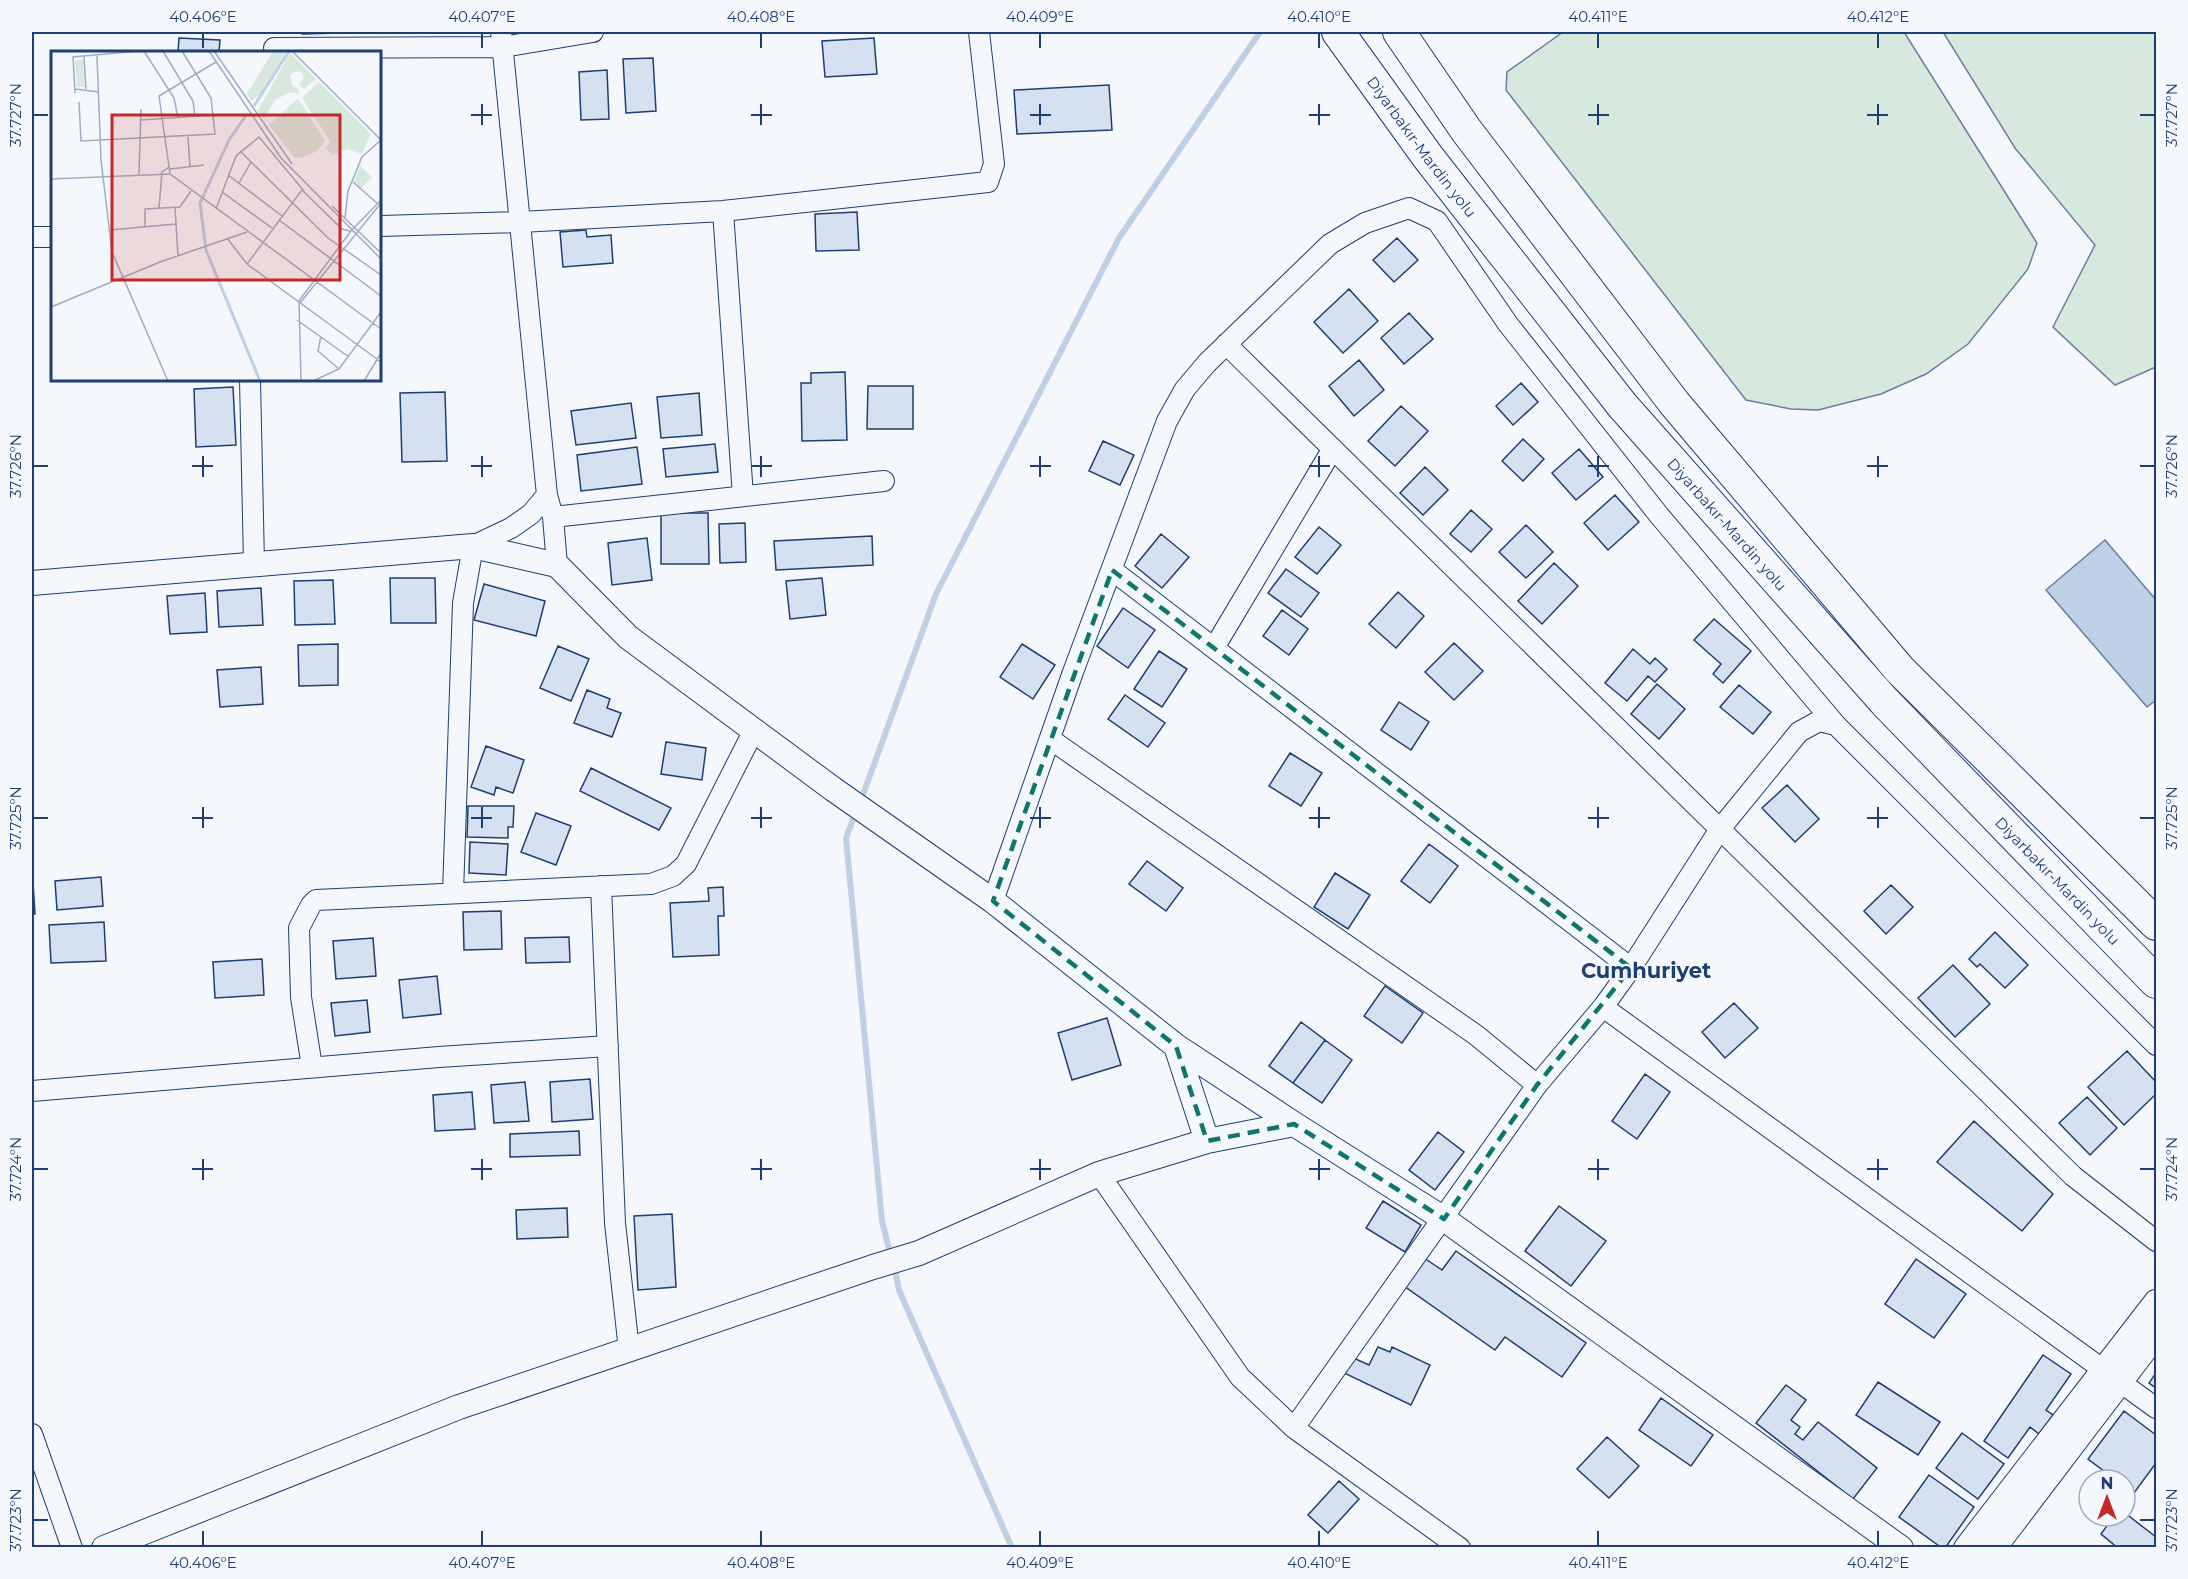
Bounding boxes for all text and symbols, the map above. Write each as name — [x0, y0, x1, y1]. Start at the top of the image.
text: 40.406°E — [169, 7, 237, 26]
text: 40.407°E — [448, 7, 516, 26]
text: 40.408°E — [727, 7, 795, 26]
text: 40.409°E — [1006, 7, 1074, 26]
text: 40.410°E — [1287, 7, 1351, 26]
text: 40.411°E — [1568, 7, 1628, 26]
text: 40.412°E — [1847, 7, 1909, 26]
inset map — [51, 51, 381, 381]
street label: Diyarbakır-Mardin yolu — [1363, 72, 1481, 221]
text: 37.727°N — [6, 83, 25, 147]
text: 37.727°N — [2162, 83, 2181, 147]
text: 37.726°N — [6, 434, 25, 498]
text: 37.726°N — [2162, 434, 2181, 498]
street label: Diyarbakır-Mardin yolu — [1664, 454, 1791, 595]
text: 37.725°N — [6, 786, 25, 850]
text: 37.725°N — [2162, 786, 2181, 850]
street label: Diyarbakır-Mardin yolu — [1991, 812, 2124, 949]
district label: Cumhuriyet — [1581, 958, 1711, 983]
text: 37.724°N — [6, 1137, 25, 1201]
text: 37.724°N — [2162, 1137, 2181, 1201]
north arrow — [2077, 1468, 2137, 1528]
text: N — [2101, 1474, 2113, 1493]
text: 37.723°N — [6, 1488, 25, 1552]
text: 37.723°N — [2162, 1488, 2181, 1552]
text: 40.406°E — [169, 1553, 237, 1572]
text: 40.407°E — [448, 1553, 516, 1572]
text: 40.408°E — [727, 1553, 795, 1572]
text: 40.409°E — [1006, 1553, 1074, 1572]
text: 40.410°E — [1287, 1553, 1351, 1572]
text: 40.411°E — [1568, 1553, 1628, 1572]
text: 40.412°E — [1847, 1553, 1909, 1572]

